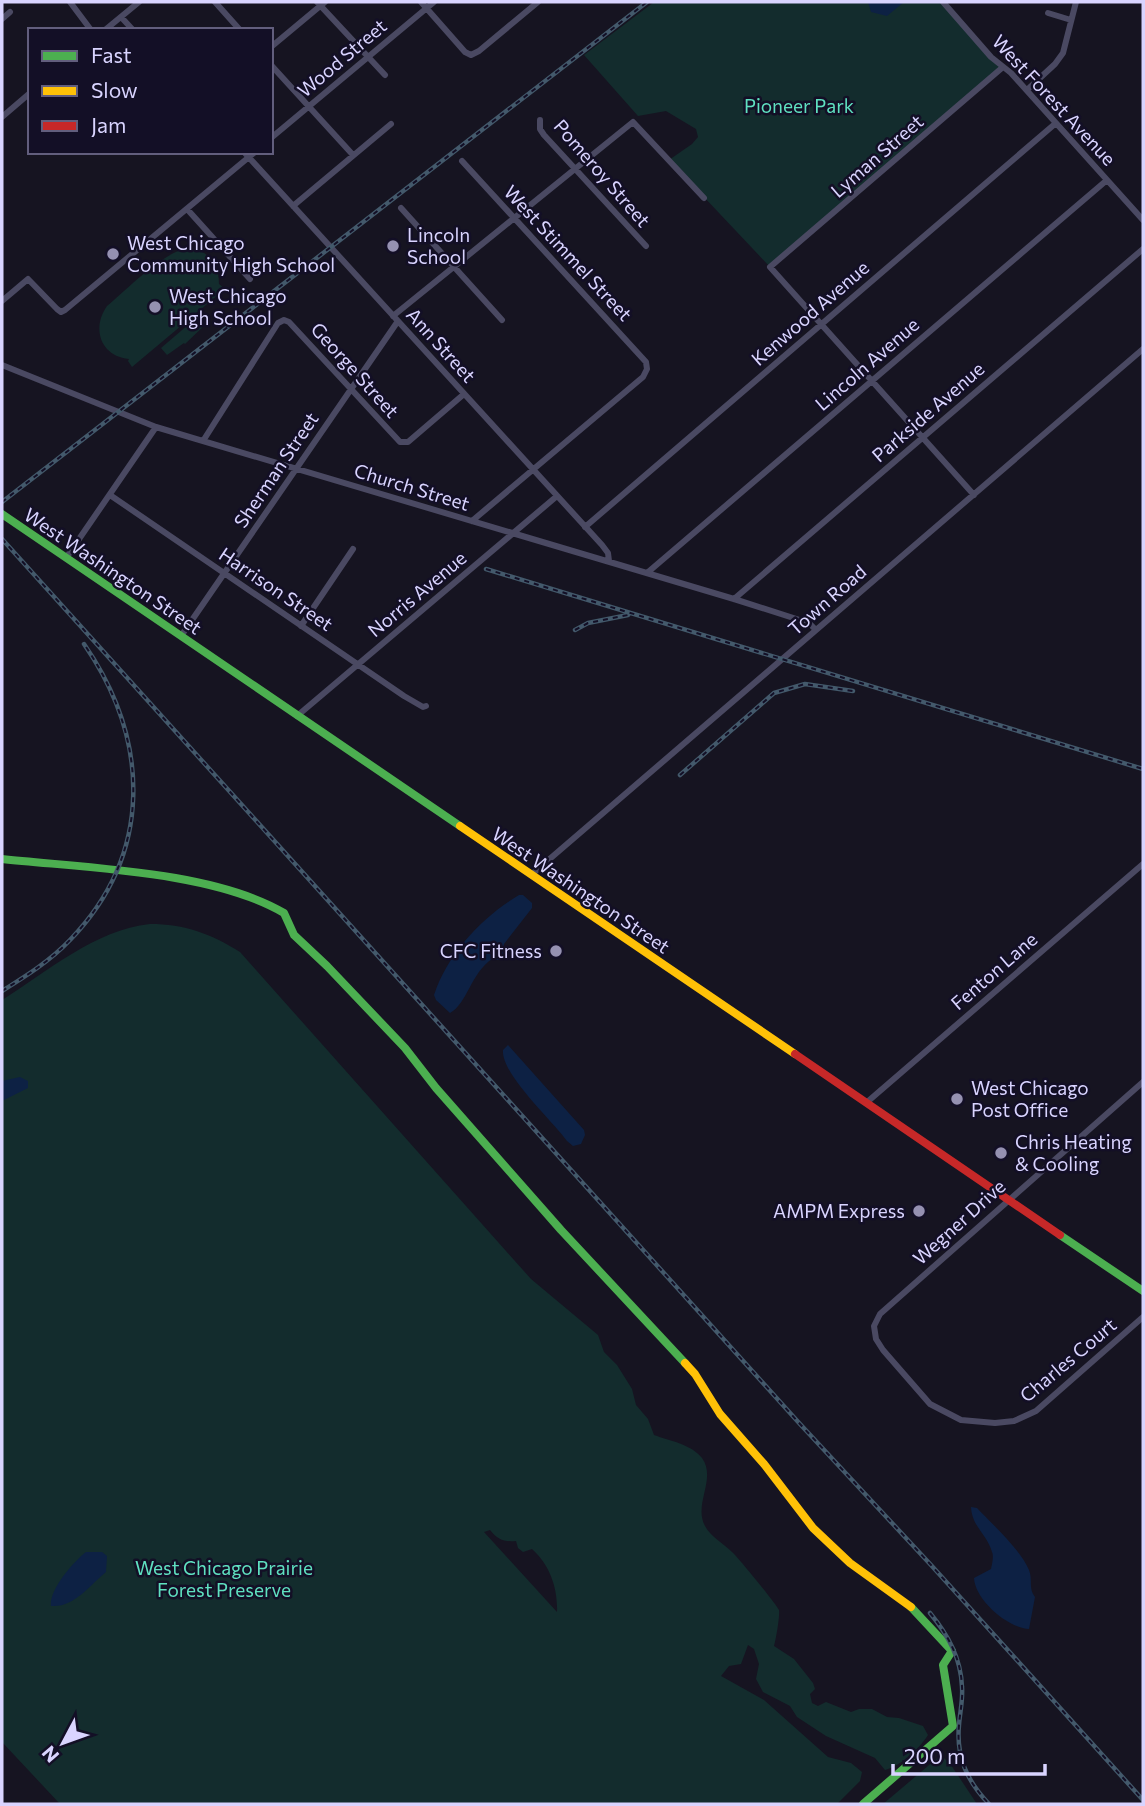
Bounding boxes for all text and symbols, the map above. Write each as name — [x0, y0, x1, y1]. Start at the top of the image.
street label: Wood Street — [293, 14, 391, 101]
legend — [28, 28, 273, 154]
street label: West Forest Avenue — [988, 29, 1121, 170]
text: Fast — [91, 42, 132, 67]
text: Slow — [91, 77, 138, 102]
park label: Pioneer Park — [744, 94, 854, 117]
street label: Lyman Street — [826, 109, 928, 202]
text: Jam — [91, 112, 126, 137]
street label: Pomeroy Street — [549, 114, 655, 231]
street label: West Stimmel Street — [500, 180, 637, 325]
place label: Lincoln School — [407, 223, 470, 268]
place label: West Chicago Community High School — [127, 231, 335, 276]
marker: Lincoln School — [385, 238, 401, 254]
marker: West Chicago Community High School — [105, 246, 121, 262]
street label: Kenwood Avenue — [746, 255, 873, 370]
place label: West Chicago High School — [169, 284, 287, 329]
marker: West Chicago High School — [147, 299, 163, 315]
street label: Ann Street — [402, 303, 481, 387]
street label: Lincoln Avenue — [810, 312, 923, 415]
street label: George Street — [307, 317, 404, 422]
street label: Parkside Avenue — [867, 357, 989, 467]
street label: Sherman Street — [228, 407, 323, 532]
street label: Church Street — [352, 458, 473, 515]
street label: West Washington Street — [20, 503, 207, 639]
street label: Harrison Street — [215, 542, 338, 635]
street label: Norris Avenue — [363, 546, 471, 641]
street label: Town Road — [783, 560, 870, 640]
street label: West Washington Street — [488, 822, 675, 958]
street label: Fenton Lane — [946, 927, 1041, 1014]
place label: CFC Fitness — [440, 939, 542, 962]
marker: CFC Fitness — [548, 943, 564, 959]
place label: West Chicago Post Office — [971, 1076, 1089, 1121]
marker: West Chicago Post Office — [949, 1091, 965, 1107]
place label: Chris Heating & Cooling — [1015, 1130, 1132, 1175]
marker: Chris Heating & Cooling — [993, 1145, 1009, 1161]
street label: Wegner Drive — [908, 1174, 1010, 1269]
place label: AMPM Express — [773, 1199, 905, 1222]
marker: AMPM Express — [911, 1203, 927, 1219]
street label: Charles Court — [1015, 1312, 1121, 1407]
park label: West Chicago Prairie Forest Preserve — [135, 1556, 313, 1601]
north arrow — [28, 1708, 98, 1778]
scale bar — [893, 1732, 1045, 1776]
text: N — [36, 1742, 63, 1767]
text: 200 m — [904, 1743, 965, 1768]

